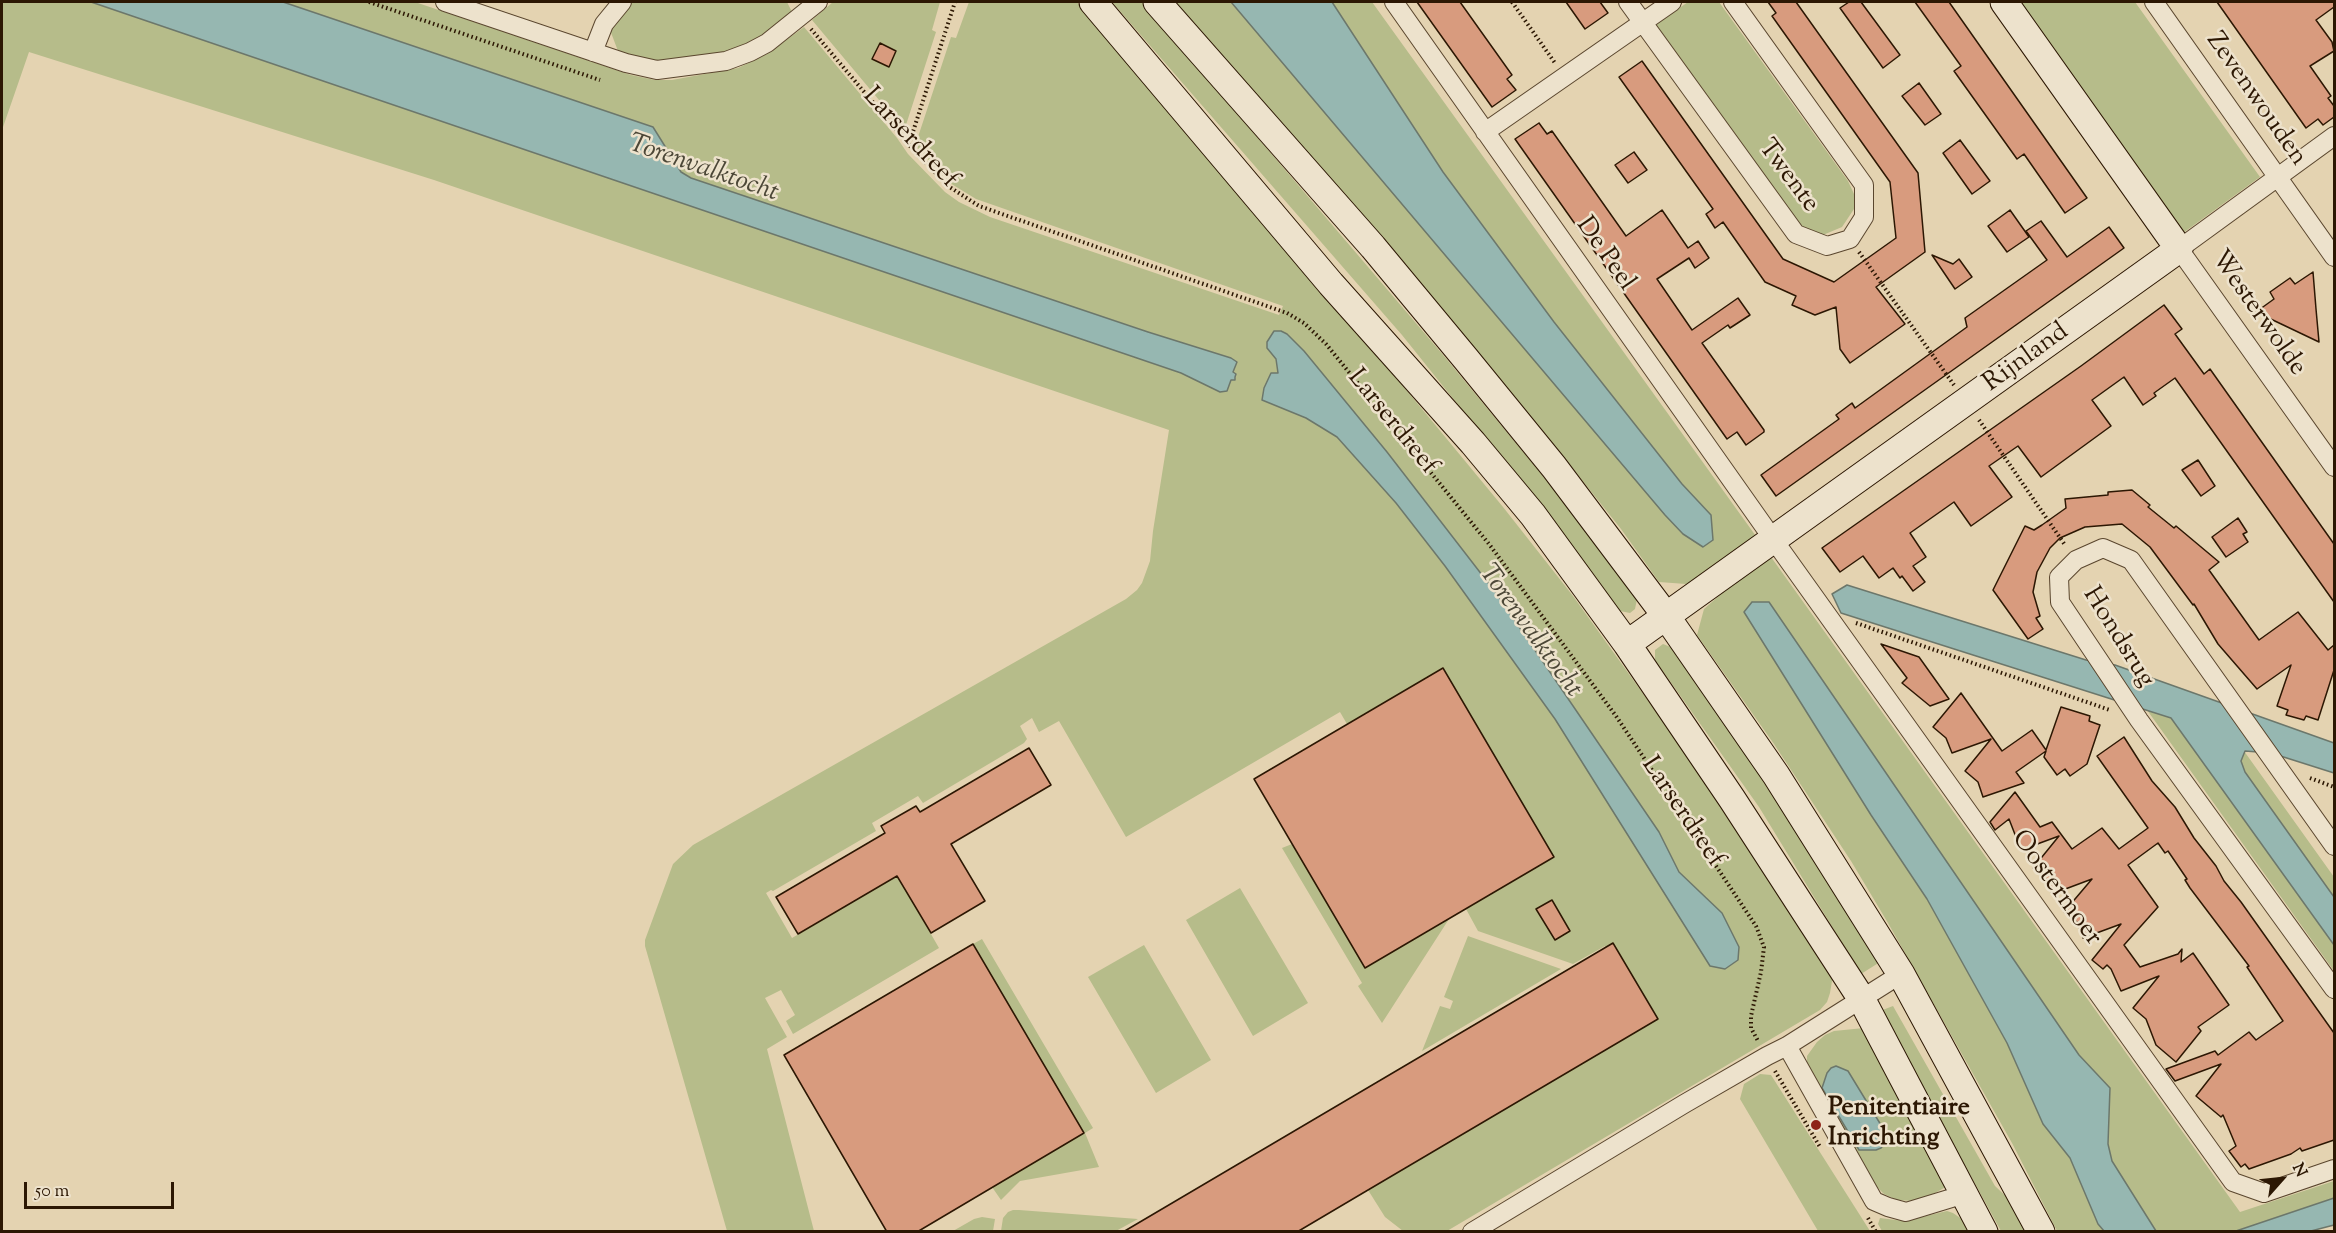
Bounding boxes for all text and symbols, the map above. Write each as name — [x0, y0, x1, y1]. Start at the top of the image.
street label: Zevenwouden — [2198, 27, 2312, 173]
street label: Larserdreef — [854, 82, 964, 196]
water label: Torenvalktocht — [624, 129, 782, 211]
street label: Twente — [1750, 135, 1824, 219]
street label: De Peel — [1567, 212, 1641, 298]
street label: Westerwolde — [2202, 245, 2312, 383]
street label: Rijnland — [1978, 318, 2076, 400]
street label: Larserdreef — [1339, 364, 1443, 482]
water label: Torenvalktocht — [1470, 559, 1588, 705]
street label: Hondsrug — [2074, 582, 2160, 694]
street label: Larserdreef — [1633, 752, 1729, 874]
street label: Oostermoer — [2003, 825, 2107, 953]
place label: Penitentiaire Inrichting — [1828, 1094, 1970, 1156]
marker: Penitentiaire Inrichting — [1809, 1118, 1823, 1132]
north arrow — [2252, 1149, 2312, 1209]
text: N — [2285, 1160, 2312, 1182]
scale bar — [27, 1170, 177, 1208]
text: 50 m — [35, 1179, 69, 1205]

